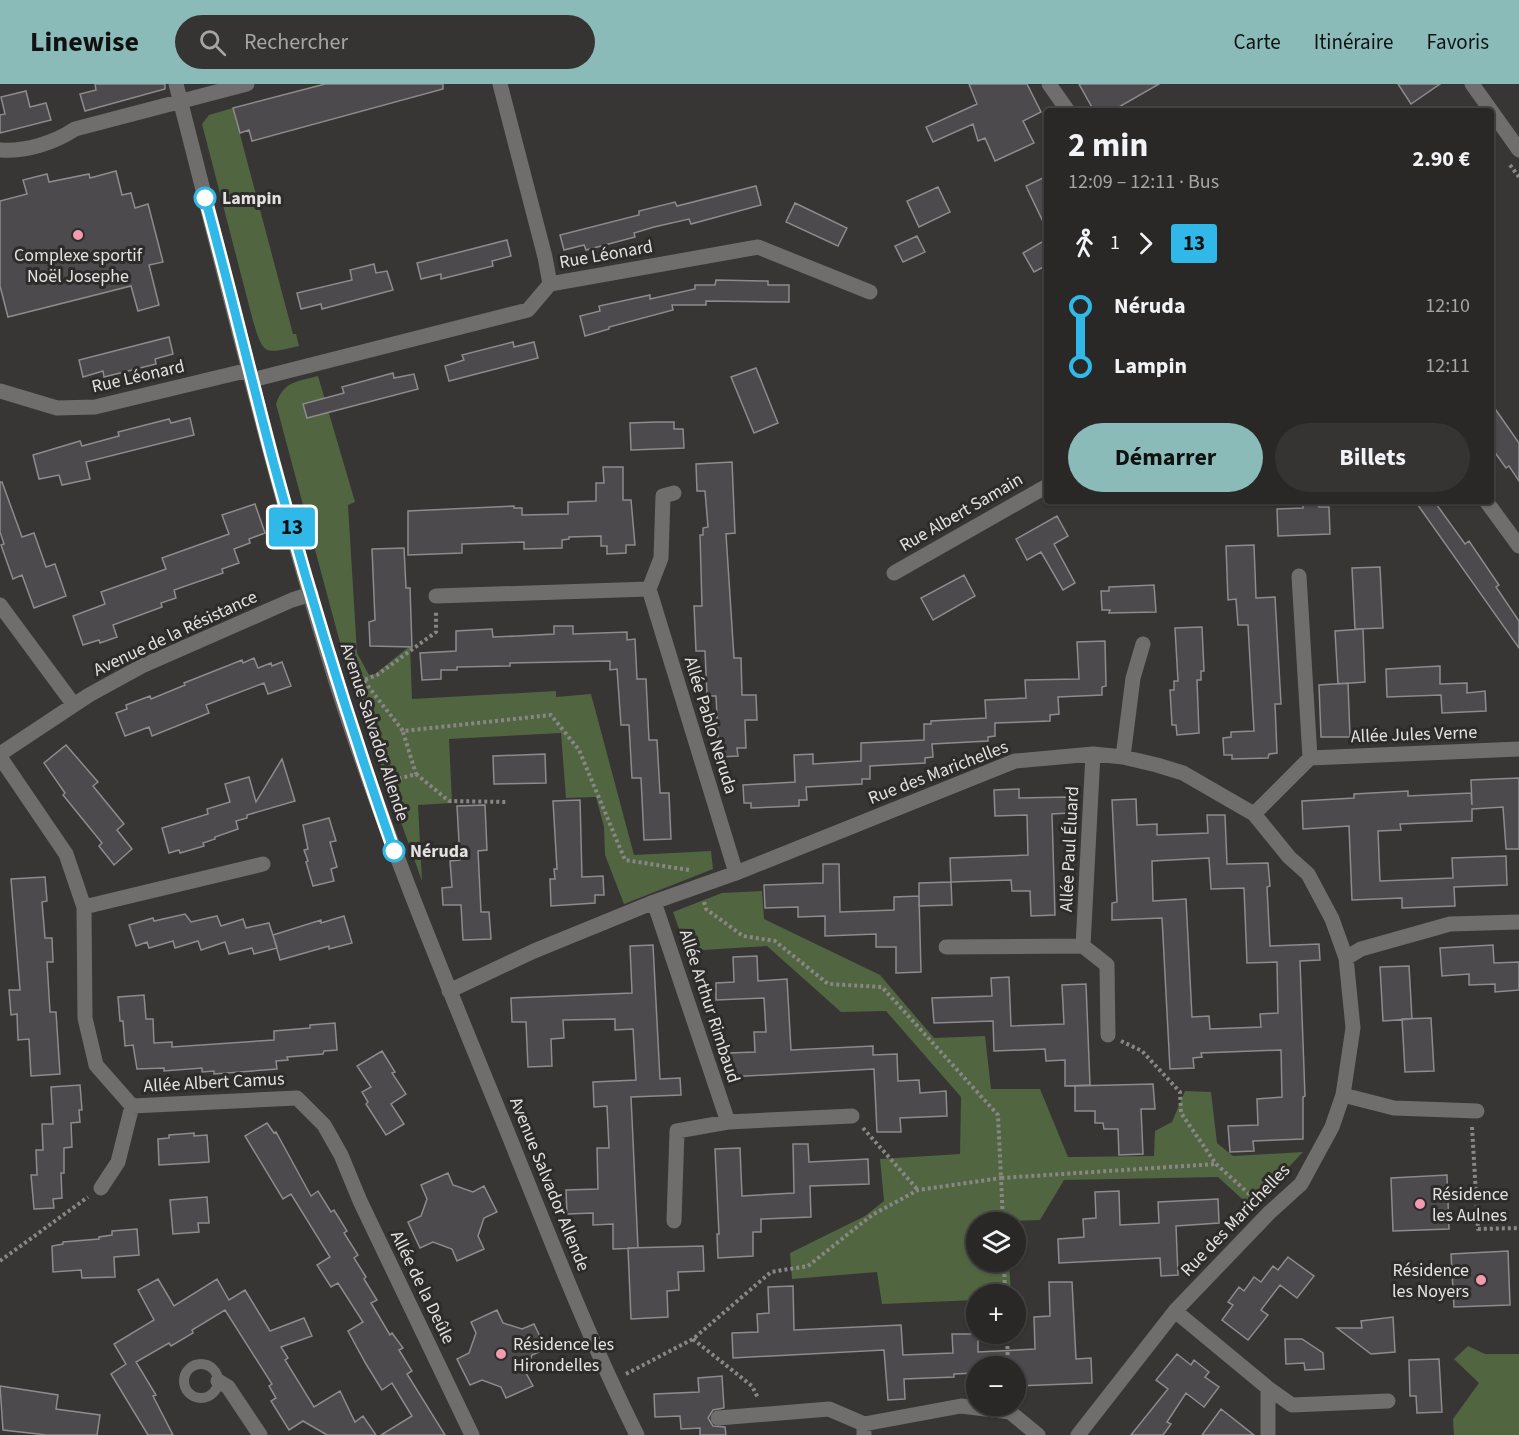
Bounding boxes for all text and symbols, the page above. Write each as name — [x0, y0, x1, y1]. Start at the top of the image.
search box — [175, 15, 595, 69]
text: Linewise — [30, 22, 139, 62]
icon: search — [196, 26, 229, 59]
text: Rechercher — [244, 26, 348, 58]
text: Carte — [1234, 27, 1281, 57]
text: Itinéraire — [1314, 27, 1393, 57]
text: Favoris — [1426, 27, 1489, 57]
text: 2 min — [1068, 122, 1148, 169]
text: 2.90 € — [1413, 143, 1470, 175]
text: 12:09 – 12:11 · Bus — [1068, 168, 1219, 196]
place label: Lampin — [222, 186, 282, 211]
marker: Lampin — [194, 187, 216, 209]
icon: walk — [1068, 227, 1101, 260]
icon: forward — [1129, 227, 1162, 260]
marker: Complexe sportif Noël Josephe — [71, 228, 85, 242]
text: 13 — [1183, 228, 1205, 258]
text: 1 — [1110, 229, 1120, 257]
street label: Rue Léonard — [557, 234, 655, 275]
place label: Complexe sportif Noël Josephe — [14, 243, 143, 289]
text: Néruda — [1114, 290, 1185, 322]
text: 12:10 — [1425, 292, 1470, 320]
text: Lampin — [1114, 350, 1187, 382]
text: 12:11 — [1425, 352, 1470, 380]
street label: Rue Léonard — [89, 354, 187, 399]
button: Démarrer — [1068, 423, 1263, 492]
button: Billets — [1275, 423, 1470, 492]
street label: Rue Albert Samain — [895, 467, 1028, 558]
line badge: 13 — [265, 508, 319, 546]
text: 13 — [281, 512, 303, 542]
street label: Avenue de la Résistance — [89, 584, 261, 682]
street label: Avenue Salvador Allende — [334, 640, 415, 824]
street label: Allée Pablo Neruda — [678, 653, 743, 797]
street label: Allée Jules Verne — [1350, 720, 1478, 749]
street label: Rue des Marichelles — [865, 734, 1012, 811]
street label: Allée Paul Éluard — [1054, 786, 1085, 913]
place label: Néruda — [410, 839, 468, 864]
marker: Néruda — [383, 840, 405, 862]
street label: Allée Arthur Rimbaud — [673, 926, 746, 1086]
street label: Allée Albert Camus — [143, 1066, 285, 1099]
street label: Avenue Salvador Allende — [503, 1093, 596, 1275]
street label: Rue des Marichelles — [1175, 1158, 1296, 1282]
place label: Résidence les Aulnes — [1432, 1182, 1509, 1228]
marker: Résidence les Aulnes — [1413, 1197, 1427, 1211]
map controls — [966, 1212, 1026, 1416]
button: layers — [966, 1212, 1026, 1272]
street label: Allée de la Deûle — [384, 1226, 461, 1348]
place label: Résidence les Noyers — [1392, 1258, 1469, 1304]
marker: Résidence les Noyers — [1474, 1273, 1488, 1287]
button: + — [966, 1284, 1026, 1344]
place label: Résidence les Hirondelles — [513, 1332, 614, 1378]
marker: Résidence les Hirondelles — [494, 1347, 508, 1361]
button: − — [966, 1356, 1026, 1416]

